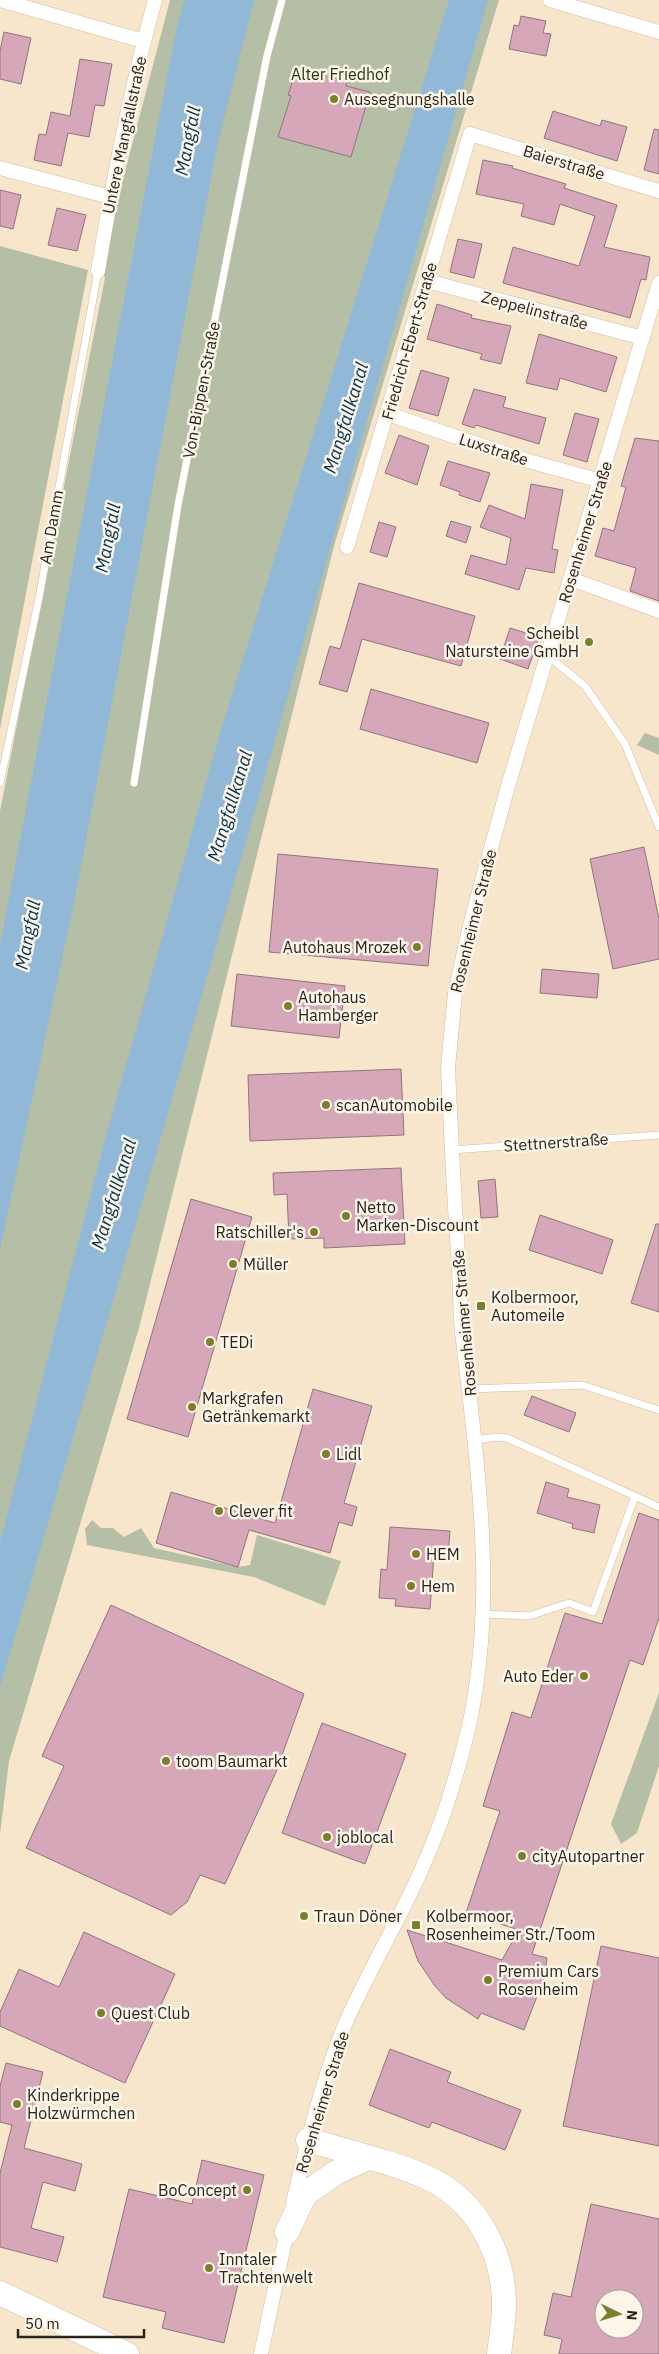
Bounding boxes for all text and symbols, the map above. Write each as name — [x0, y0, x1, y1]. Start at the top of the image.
street label: Untere Mangfallstraße — [98, 54, 151, 216]
park label: Alter Friedhof — [291, 64, 389, 84]
place label: Aussegnungshalle — [344, 89, 475, 109]
marker: Aussegnungshalle — [328, 93, 340, 105]
water label: Mangfall — [170, 104, 206, 177]
street label: Baierstraße — [521, 140, 607, 184]
street label: Friedrich-Ebert-Straße — [377, 260, 441, 422]
street label: Zeppelinstraße — [480, 286, 591, 334]
street label: Von-Bippen-Straße — [178, 320, 224, 460]
water label: Mangfallkanal — [318, 359, 373, 476]
street label: Luxstraße — [457, 428, 531, 470]
street label: Rosenheimer Straße — [554, 458, 616, 605]
street label: Am Damm — [35, 488, 67, 566]
water label: Mangfall — [90, 501, 126, 574]
place label: Scheibl Natursteine GmbH — [445, 623, 579, 661]
marker: Scheibl Natursteine GmbH — [583, 636, 595, 648]
water label: Mangfallkanal — [202, 747, 257, 864]
street label: Rosenheimer Straße — [445, 847, 501, 995]
water label: Mangfall — [10, 898, 46, 971]
place label: Autohaus Mrozek — [283, 937, 408, 957]
marker: Autohaus Mrozek — [411, 941, 423, 953]
place label: Autohaus Hamberger — [298, 987, 379, 1025]
marker: Autohaus Hamberger — [282, 1000, 294, 1012]
place label: scanAutomobile — [336, 1095, 453, 1115]
marker: scanAutomobile — [320, 1099, 332, 1111]
street label: Stettnerstraße — [503, 1128, 609, 1156]
water label: Mangfallkanal — [86, 1135, 141, 1252]
place label: Netto Marken-Discount — [356, 1197, 479, 1235]
marker: Netto Marken-Discount — [340, 1210, 352, 1222]
place label: Ratschiller's — [215, 1222, 304, 1242]
marker: Ratschiller's — [308, 1226, 320, 1238]
street label: Rosenheimer Straße — [448, 1249, 480, 1397]
place label: Müller — [243, 1254, 288, 1274]
marker: Müller — [227, 1258, 239, 1270]
place label: Kolbermoor, Automeile — [491, 1287, 579, 1325]
marker: Kolbermoor, Automeile — [475, 1300, 487, 1312]
place label: TEDi — [220, 1332, 253, 1352]
marker: TEDi — [204, 1336, 216, 1348]
place label: Markgrafen Getränkemarkt — [202, 1388, 310, 1426]
marker: Markgrafen Getränkemarkt — [186, 1401, 198, 1413]
place label: Lidl — [336, 1444, 362, 1464]
marker: Lidl — [320, 1448, 332, 1460]
place label: Clever fit — [229, 1501, 293, 1521]
marker: Clever fit — [213, 1505, 225, 1517]
place label: HEM — [426, 1544, 460, 1564]
marker: HEM — [410, 1548, 422, 1560]
place label: Hem — [421, 1576, 455, 1596]
marker: Hem — [405, 1580, 417, 1592]
place label: Auto Eder — [503, 1666, 574, 1686]
marker: Auto Eder — [578, 1670, 590, 1682]
place label: toom Baumarkt — [176, 1751, 288, 1771]
marker: toom Baumarkt — [160, 1755, 172, 1767]
place label: joblocal — [337, 1827, 394, 1847]
marker: joblocal — [321, 1831, 333, 1843]
place label: cityAutopartner — [532, 1846, 645, 1866]
marker: cityAutopartner — [516, 1850, 528, 1862]
place label: Traun Döner — [314, 1906, 402, 1926]
place label: Kolbermoor, Rosenheimer Str./Toom — [426, 1906, 595, 1944]
marker: Traun Döner — [298, 1910, 310, 1922]
marker: Kolbermoor, Rosenheimer Str./Toom — [410, 1919, 422, 1931]
place label: Premium Cars Rosenheim — [498, 1961, 599, 1999]
marker: Premium Cars Rosenheim — [482, 1974, 494, 1986]
place label: Quest Club — [111, 2003, 190, 2023]
marker: Quest Club — [95, 2007, 107, 2019]
street label: Rosenheimer Straße — [291, 2028, 353, 2175]
place label: Kinderkrippe Holzwürmchen — [27, 2085, 135, 2123]
marker: Kinderkrippe Holzwürmchen — [11, 2098, 23, 2110]
place label: BoConcept — [158, 2180, 237, 2200]
marker: BoConcept — [241, 2184, 253, 2196]
place label: Inntaler Trachtenwelt — [219, 2249, 313, 2287]
marker: Inntaler Trachtenwelt — [203, 2262, 215, 2274]
north arrow — [594, 2289, 644, 2339]
scale bar — [18, 2306, 144, 2338]
text: N — [623, 2309, 641, 2321]
text: 50 m — [25, 2314, 60, 2333]

